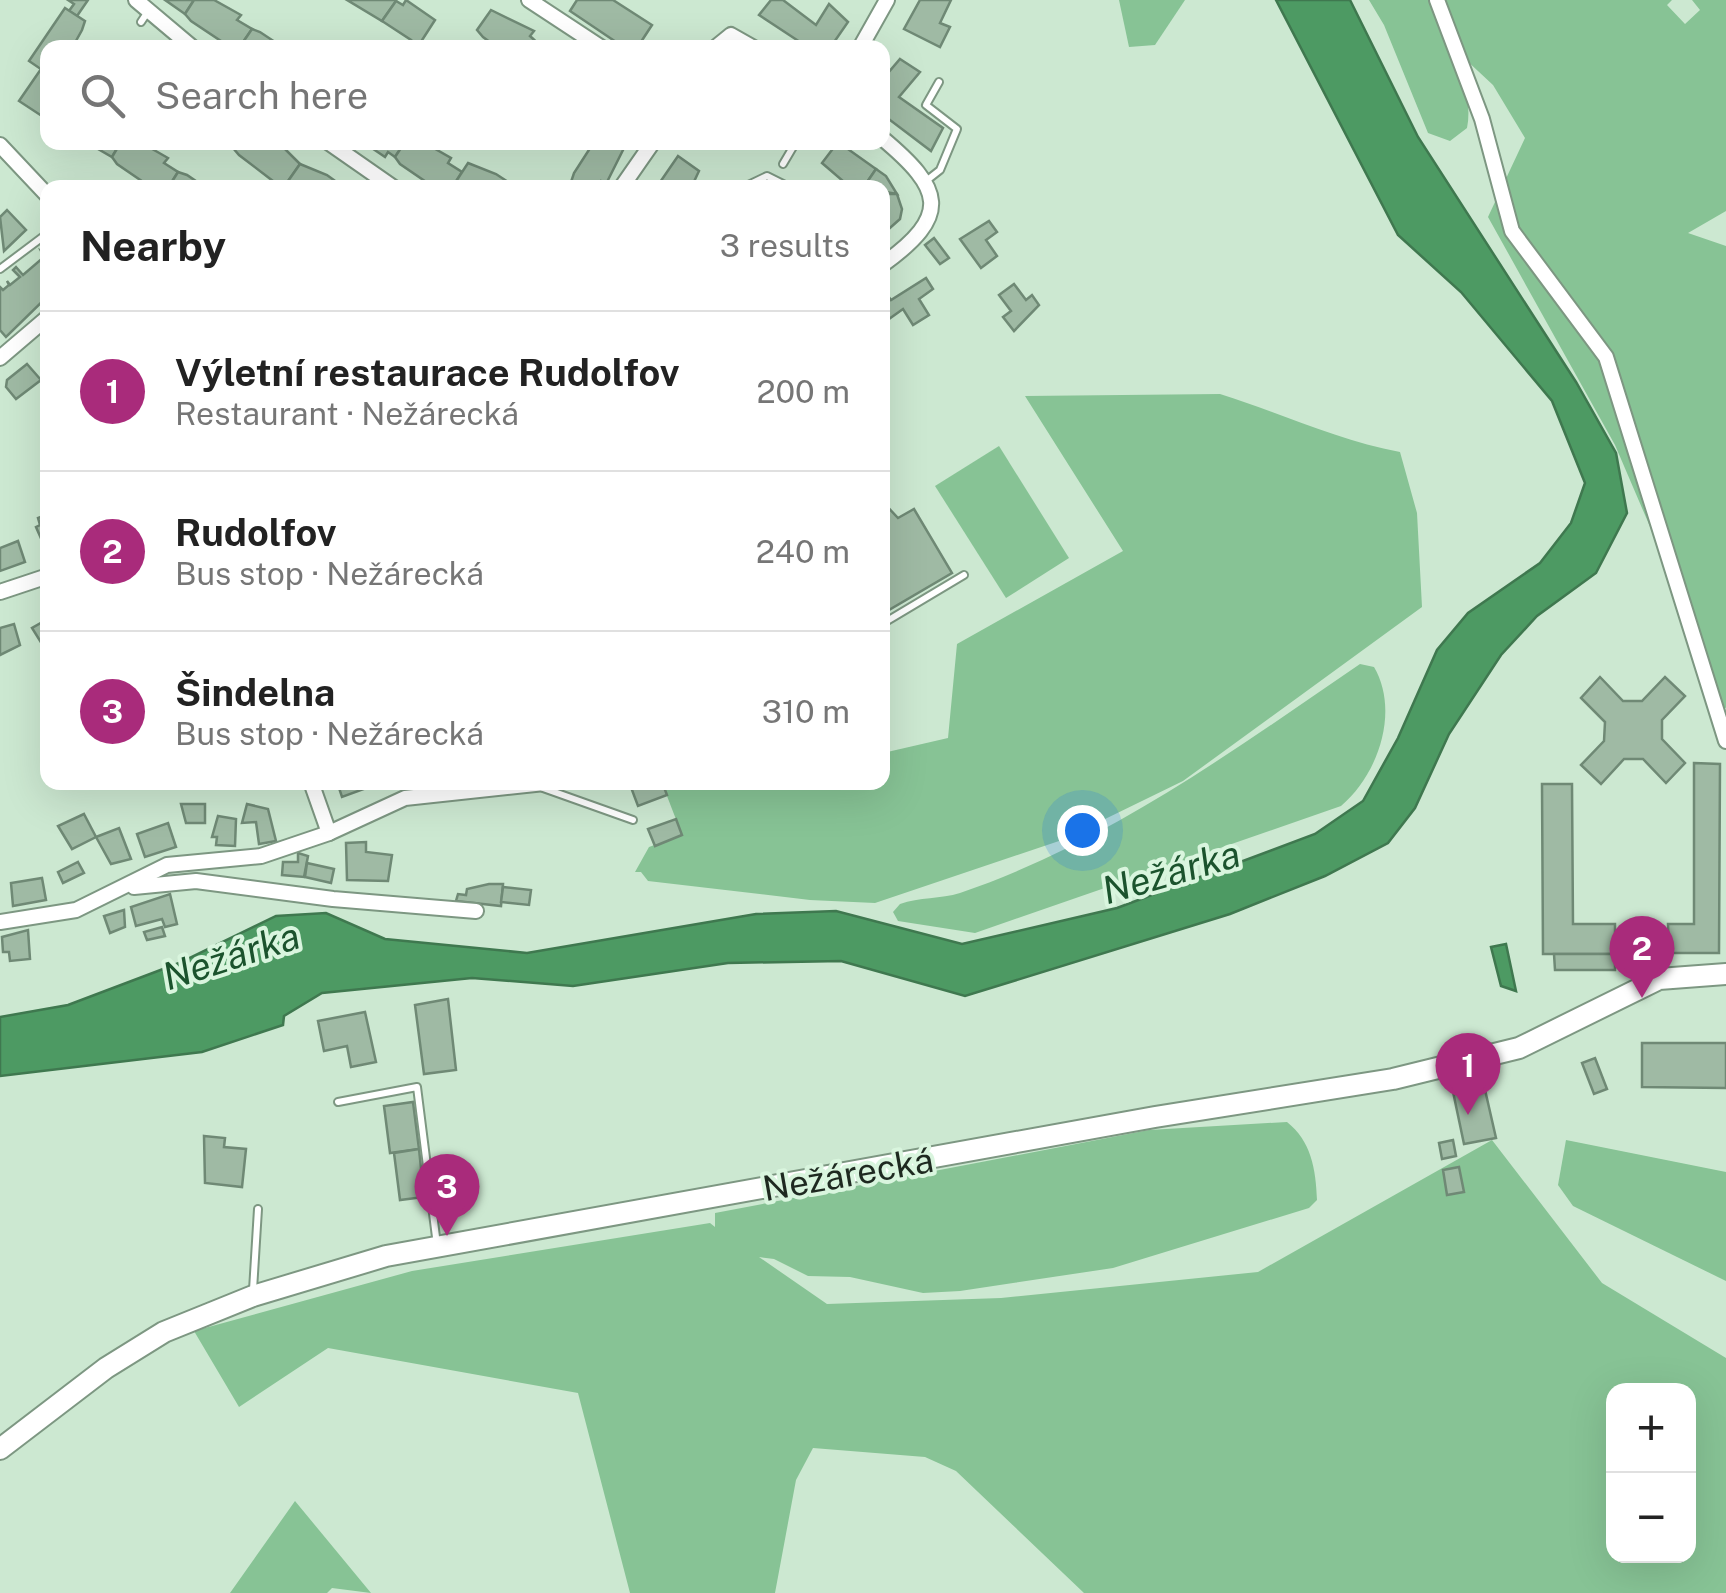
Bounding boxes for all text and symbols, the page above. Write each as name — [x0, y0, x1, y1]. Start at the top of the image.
search box — [40, 40, 890, 150]
icon: search — [75, 68, 130, 123]
text: Search here — [155, 73, 368, 118]
text: Nearby — [80, 221, 226, 270]
text: 3 results — [720, 227, 850, 264]
text: Výletní restaurace Rudolfov — [175, 350, 680, 395]
text: 1 — [106, 373, 119, 410]
text: 200 m — [757, 373, 850, 410]
text: Restaurant · Nežárecká — [175, 395, 519, 432]
text: Rudolfov — [175, 510, 337, 555]
text: 2 — [102, 533, 123, 570]
text: 240 m — [756, 533, 850, 570]
text: Bus stop · Nežárecká — [175, 555, 484, 592]
text: Šindelna — [175, 670, 335, 715]
text: 3 — [102, 693, 123, 730]
text: 310 m — [762, 693, 850, 730]
text: Bus stop · Nežárecká — [175, 715, 484, 752]
your location — [1057, 805, 1108, 856]
water label: Nežárka — [1097, 831, 1245, 913]
water label: Nežárka — [157, 913, 305, 999]
pin: 2 — [1610, 916, 1674, 998]
pin: 1 — [1436, 1032, 1500, 1115]
street label: Nežárecká — [760, 1139, 936, 1209]
pin: 3 — [414, 1154, 480, 1236]
map controls — [1606, 1383, 1696, 1563]
button: + — [1606, 1383, 1696, 1473]
button: − — [1606, 1473, 1696, 1563]

